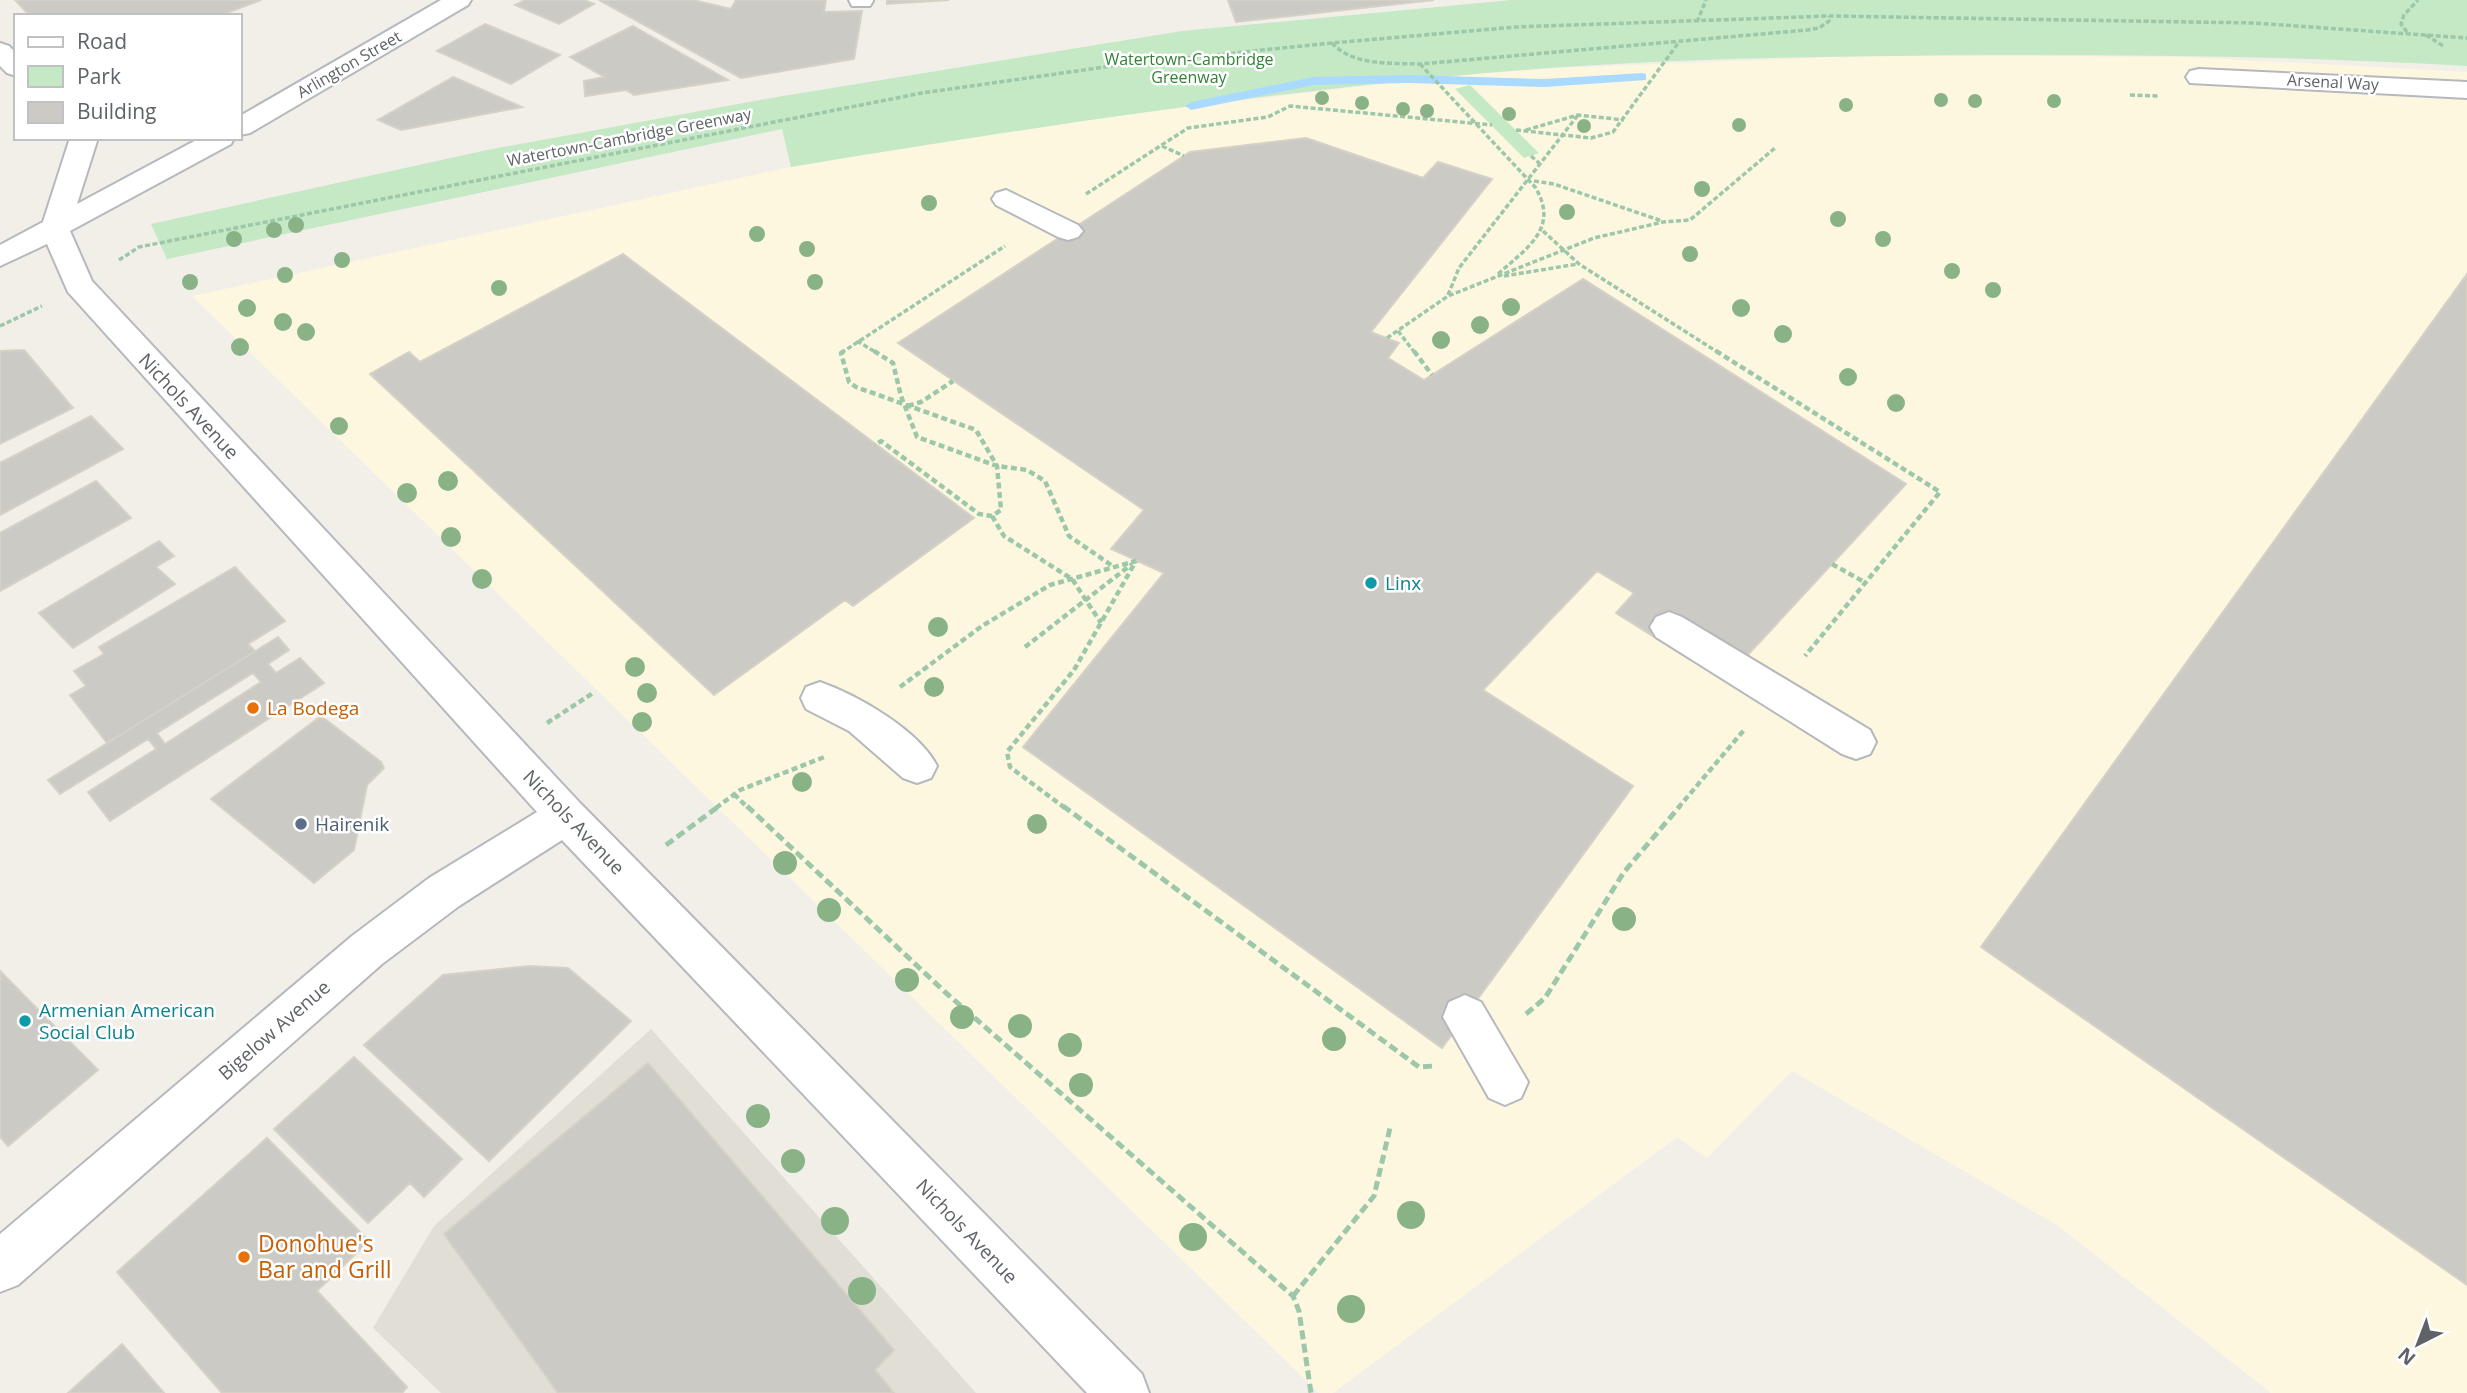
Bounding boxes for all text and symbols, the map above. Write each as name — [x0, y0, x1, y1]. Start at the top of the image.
legend — [14, 14, 242, 140]
street label: Arlington Street — [293, 25, 406, 103]
text: Road — [77, 27, 127, 55]
park label: Watertown-Cambridge Greenway — [1104, 48, 1274, 88]
text: Park — [77, 62, 121, 90]
street label: Arsenal Way — [2287, 69, 2380, 95]
text: Building — [77, 97, 156, 125]
street label: Watertown-Cambridge Greenway — [505, 102, 754, 172]
street label: Nichols Avenue — [133, 347, 245, 465]
place label: Linx — [1385, 570, 1421, 596]
marker: Linx — [1363, 575, 1379, 591]
place label: La Bodega — [267, 695, 359, 721]
marker: La Bodega — [245, 700, 261, 716]
street label: Nichols Avenue — [517, 764, 631, 880]
place label: Hairenik — [315, 811, 389, 837]
marker: Hairenik — [293, 816, 309, 832]
street label: Bigelow Avenue — [213, 974, 335, 1086]
place label: Armenian American Social Club — [39, 997, 215, 1045]
marker: Armenian American Social Club — [17, 1013, 33, 1029]
street label: Nichols Avenue — [910, 1173, 1024, 1289]
place label: Donohue's Bar and Grill — [258, 1227, 392, 1285]
marker: Donohue's Bar and Grill — [236, 1249, 252, 1265]
north arrow — [2383, 1309, 2453, 1379]
text: N — [2392, 1342, 2421, 1371]

